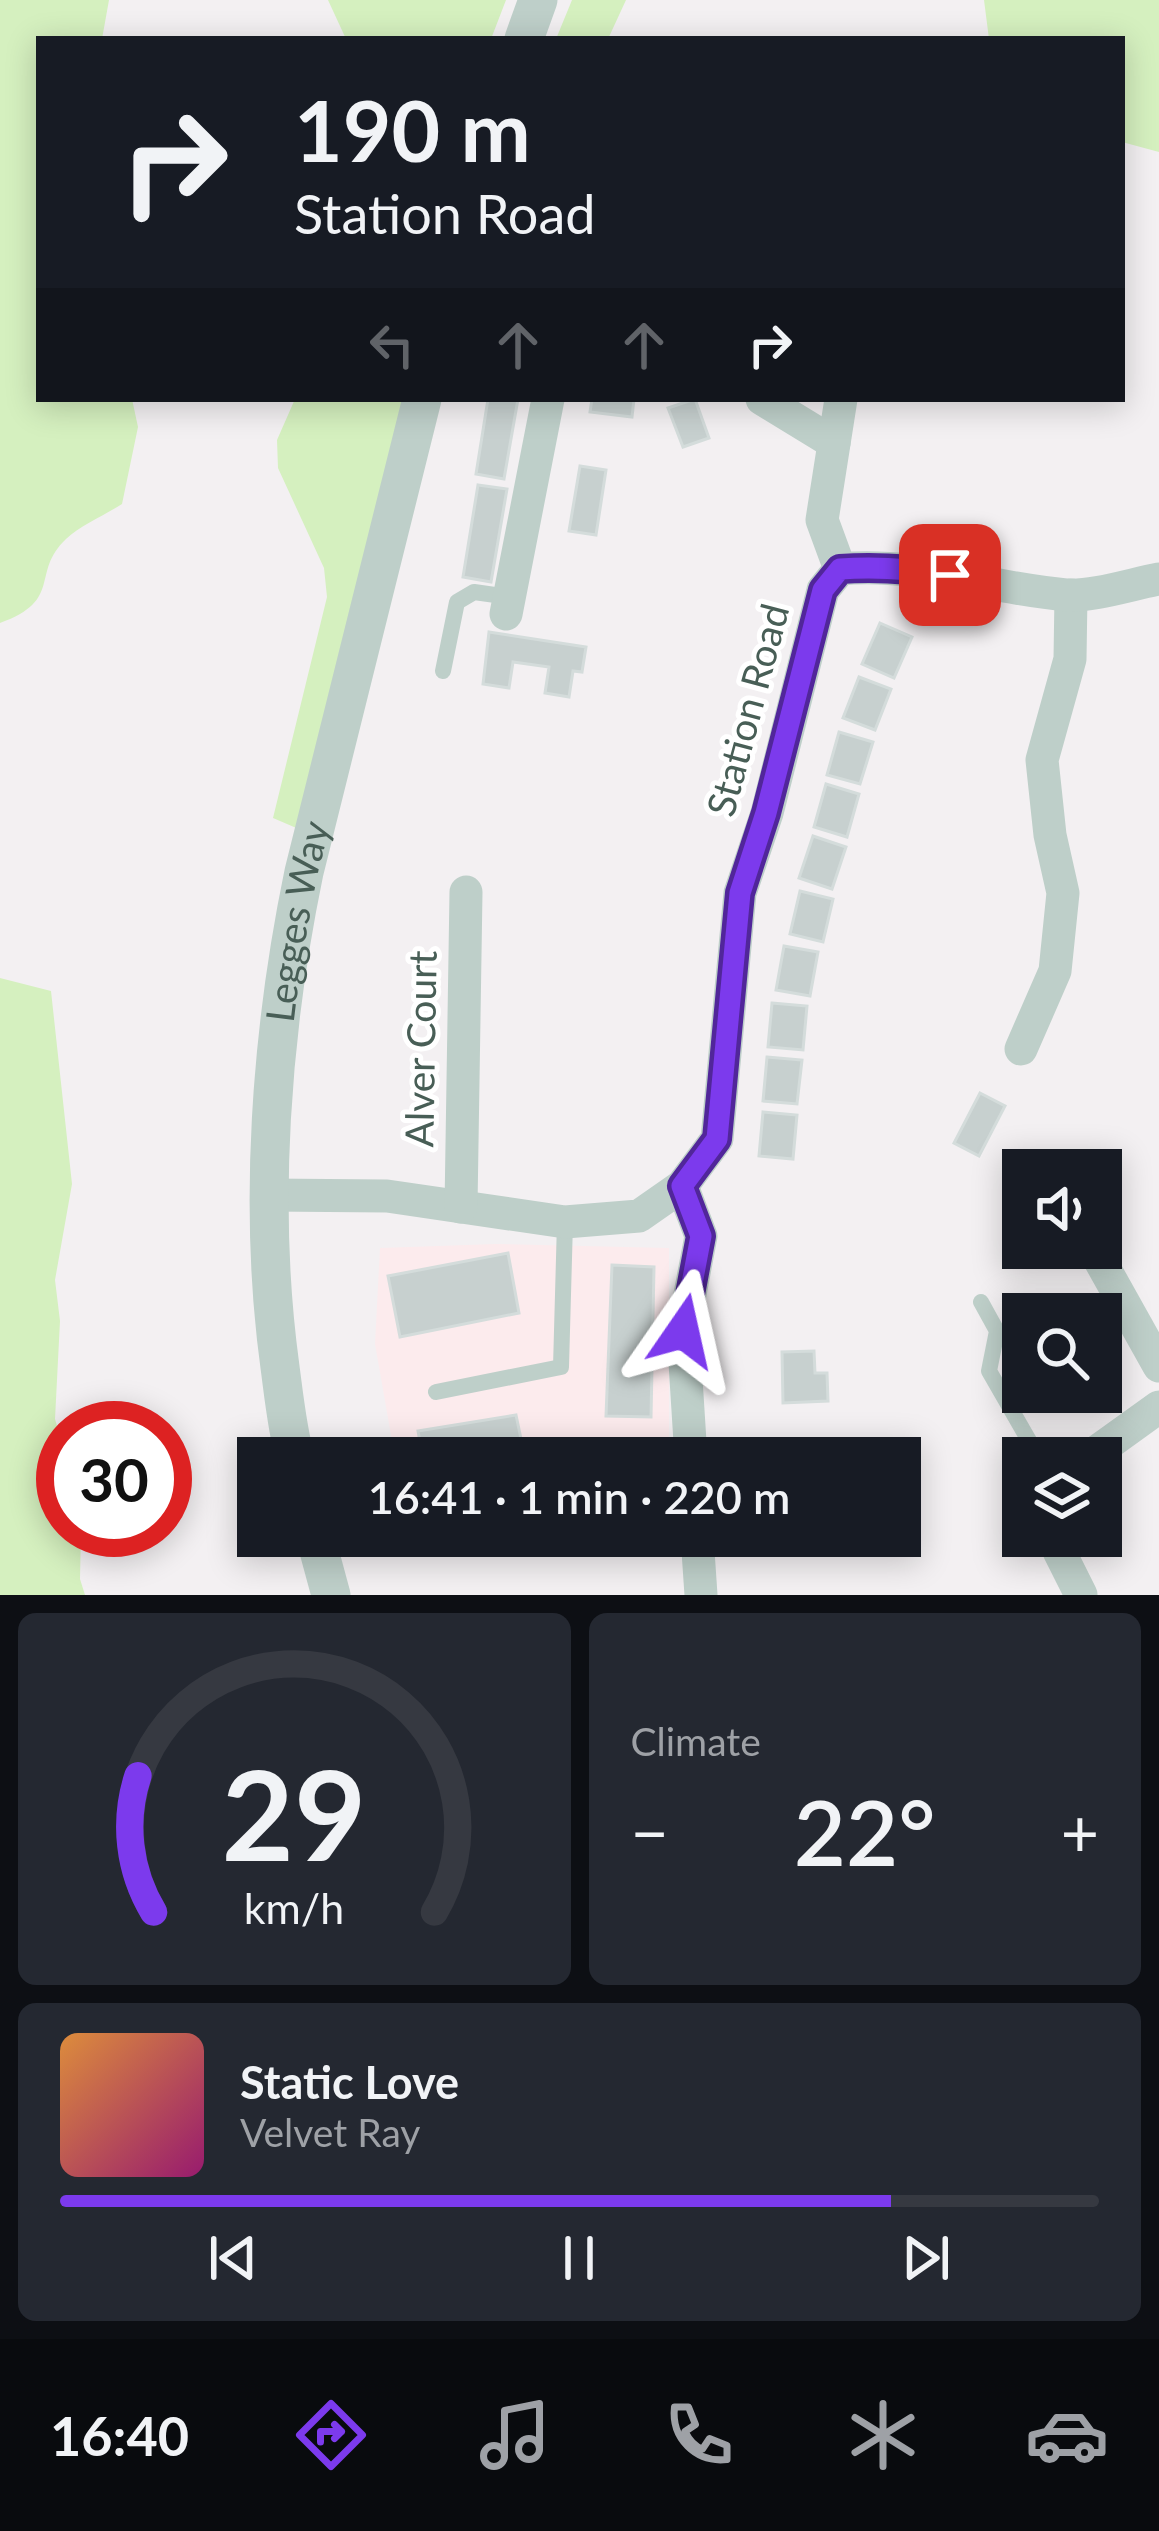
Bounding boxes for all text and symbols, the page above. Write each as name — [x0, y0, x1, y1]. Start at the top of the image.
text: 190 m — [294, 79, 531, 180]
icon: right — [96, 84, 252, 240]
text: Station Road — [294, 181, 596, 246]
icon: left — [359, 312, 425, 378]
icon: ahead — [485, 312, 551, 378]
icon: ahead — [611, 312, 677, 378]
icon: right — [737, 312, 803, 378]
pin — [899, 524, 1001, 626]
icon: arrive — [917, 542, 983, 608]
street label: Station Road — [697, 599, 797, 821]
street label: Legges Way — [256, 816, 338, 1025]
street label: Alver Court — [395, 950, 445, 1148]
map controls — [1002, 1149, 1122, 1557]
button: sound — [1002, 1149, 1122, 1269]
position arrow — [620, 1268, 746, 1394]
button: search — [1002, 1293, 1122, 1413]
speed limit sign: 30 — [36, 1401, 192, 1557]
button: layers — [1002, 1437, 1122, 1557]
text: 16:41 · 1 min · 220 m — [368, 1470, 790, 1524]
text: Climate — [631, 1718, 761, 1764]
text: 29 — [222, 1738, 367, 1888]
text: 22° — [794, 1777, 936, 1885]
text: − — [631, 1792, 669, 1871]
text: + — [1061, 1792, 1099, 1871]
text: km/h — [244, 1882, 344, 1933]
text: Static Love — [240, 2055, 459, 2109]
text: Velvet Ray — [240, 2109, 420, 2155]
icon: previous — [200, 2225, 266, 2291]
icon: pause — [546, 2225, 612, 2291]
icon: next — [893, 2225, 959, 2291]
icon: directions — [289, 2393, 373, 2477]
icon: music — [473, 2393, 557, 2477]
icon: phone — [657, 2393, 741, 2477]
icon: climate — [841, 2393, 925, 2477]
icon: car — [1025, 2393, 1109, 2477]
text: 16:40 — [50, 2403, 189, 2468]

